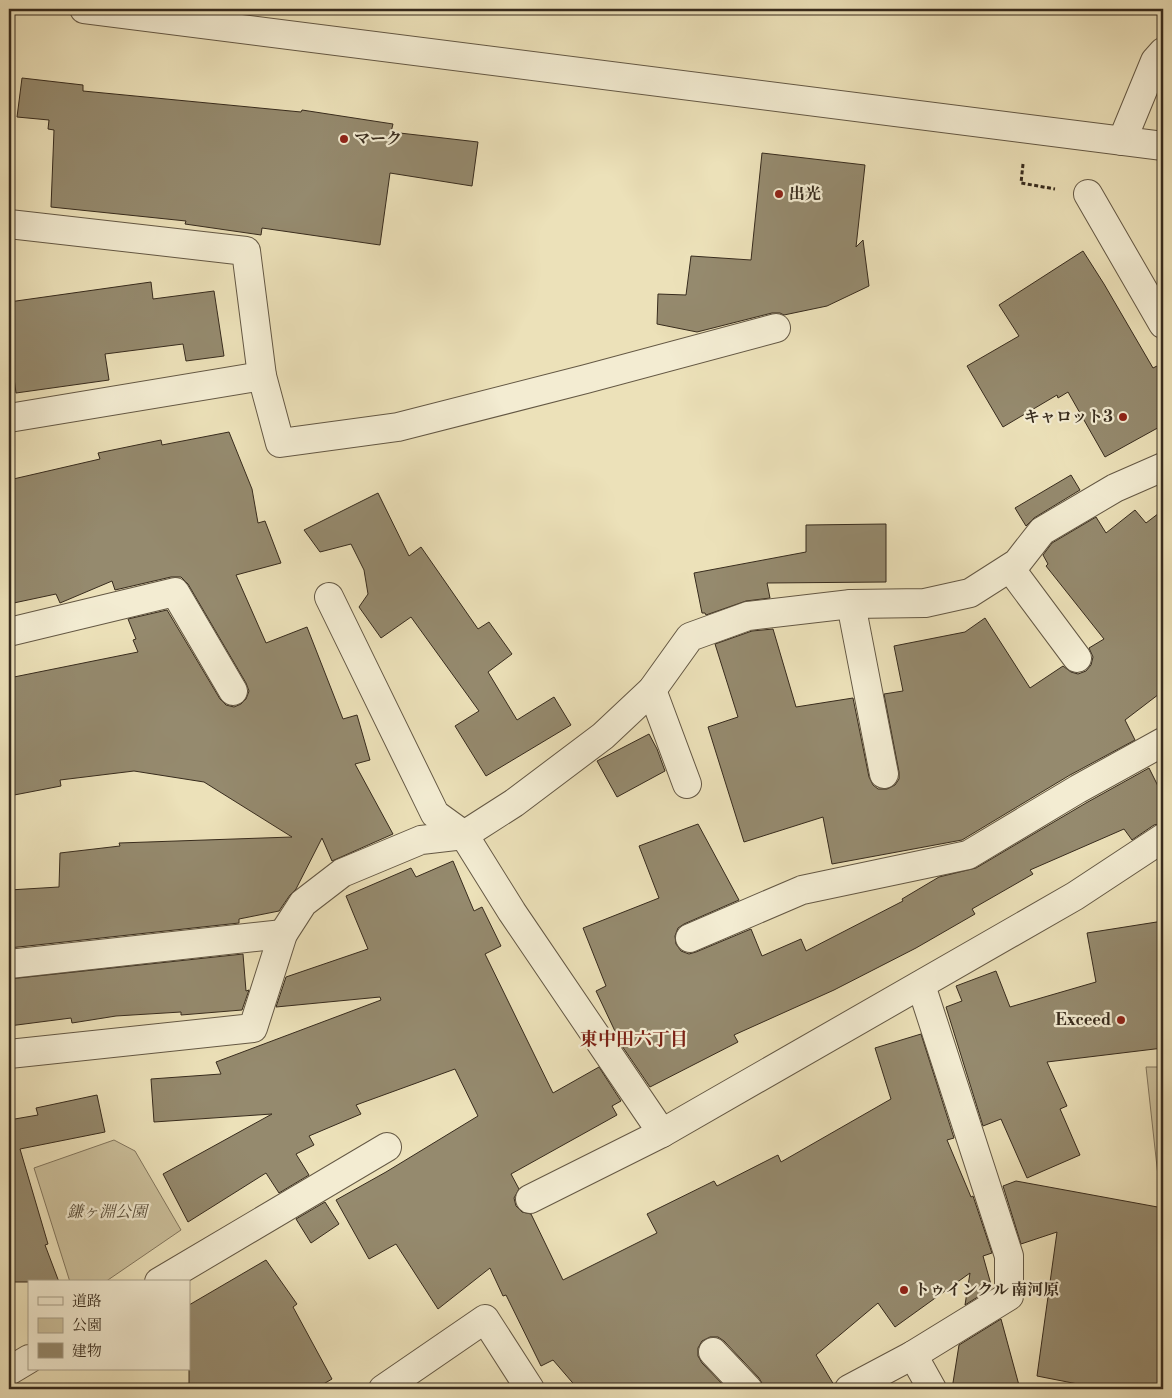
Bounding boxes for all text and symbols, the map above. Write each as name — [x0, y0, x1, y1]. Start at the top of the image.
place label: マーク — [354, 129, 402, 149]
marker: マーク — [338, 133, 350, 145]
place label: 出光 — [789, 184, 821, 204]
marker: 出光 — [773, 188, 785, 200]
place label: キャロット3 — [1024, 407, 1113, 427]
marker: キャロット3 — [1117, 411, 1129, 423]
place label: Exceed — [1055, 1010, 1111, 1030]
marker: Exceed — [1115, 1014, 1127, 1026]
district label: 東中田六丁目 — [580, 1028, 688, 1051]
park label: 鎌ヶ淵公園 — [67, 1202, 150, 1222]
legend — [28, 1280, 190, 1370]
place label: トゥインクル 南河原 — [914, 1280, 1059, 1300]
marker: トゥインクル 南河原 — [898, 1284, 910, 1296]
text: 道路 — [72, 1292, 102, 1311]
text: 公園 — [72, 1316, 102, 1335]
text: 建物 — [72, 1342, 102, 1361]

